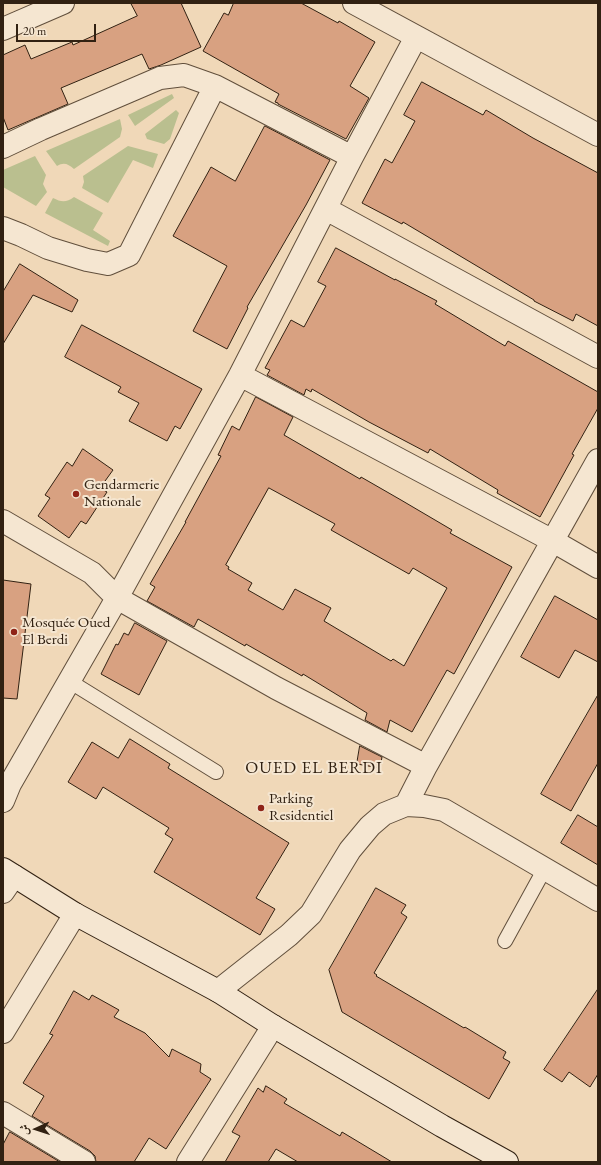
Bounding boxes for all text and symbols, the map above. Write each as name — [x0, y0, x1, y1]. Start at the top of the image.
scale bar — [18, 16, 98, 42]
text: 20 m — [23, 23, 46, 39]
place label: Gendarmerie Nationale — [84, 476, 159, 511]
marker: Gendarmerie Nationale — [71, 489, 81, 499]
place label: Mosquée Oued El Berdi — [22, 614, 110, 649]
marker: Mosquée Oued El Berdi — [9, 627, 19, 637]
district label: OUED EL BERDI — [245, 758, 383, 778]
place label: Parking Residentiel — [269, 790, 333, 825]
marker: Parking Residentiel — [256, 803, 266, 813]
north arrow — [16, 1109, 56, 1149]
text: ش — [17, 1124, 31, 1135]

